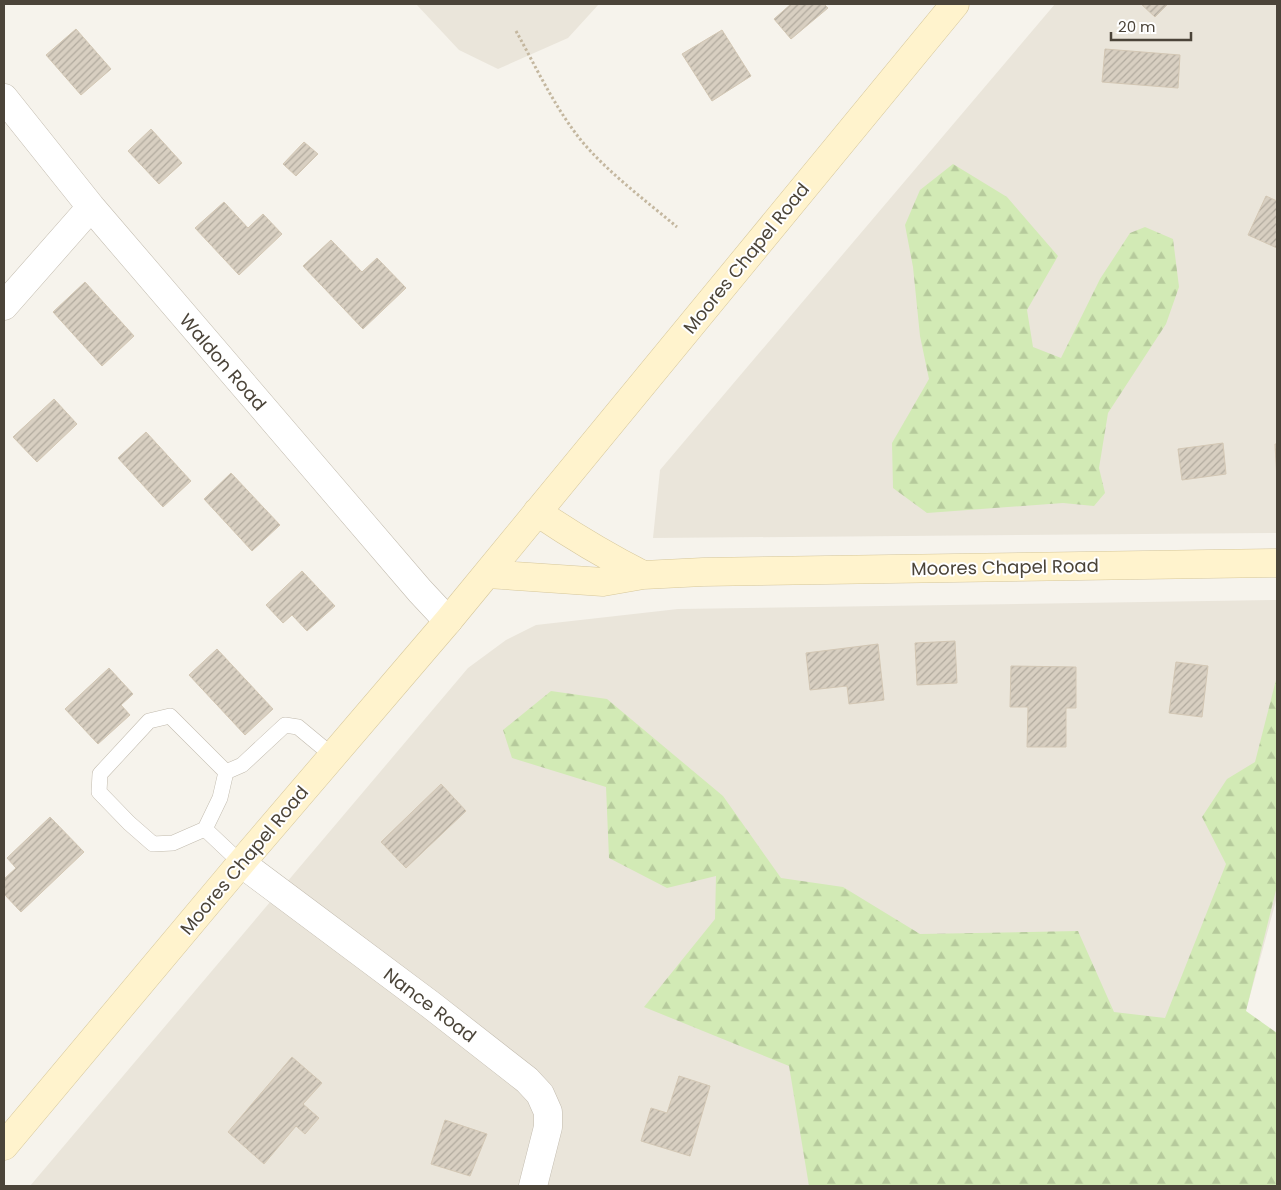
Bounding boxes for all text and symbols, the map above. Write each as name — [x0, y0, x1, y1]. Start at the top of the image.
scale bar — [1111, 10, 1191, 42]
text: 20 m — [1118, 16, 1156, 37]
street label: Moores Chapel Road — [677, 177, 815, 339]
street label: Waldon Road — [174, 308, 272, 416]
street label: Moores Chapel Road — [911, 553, 1099, 581]
street label: Moores Chapel Road — [174, 780, 314, 940]
street label: Nance Road — [379, 962, 481, 1048]

